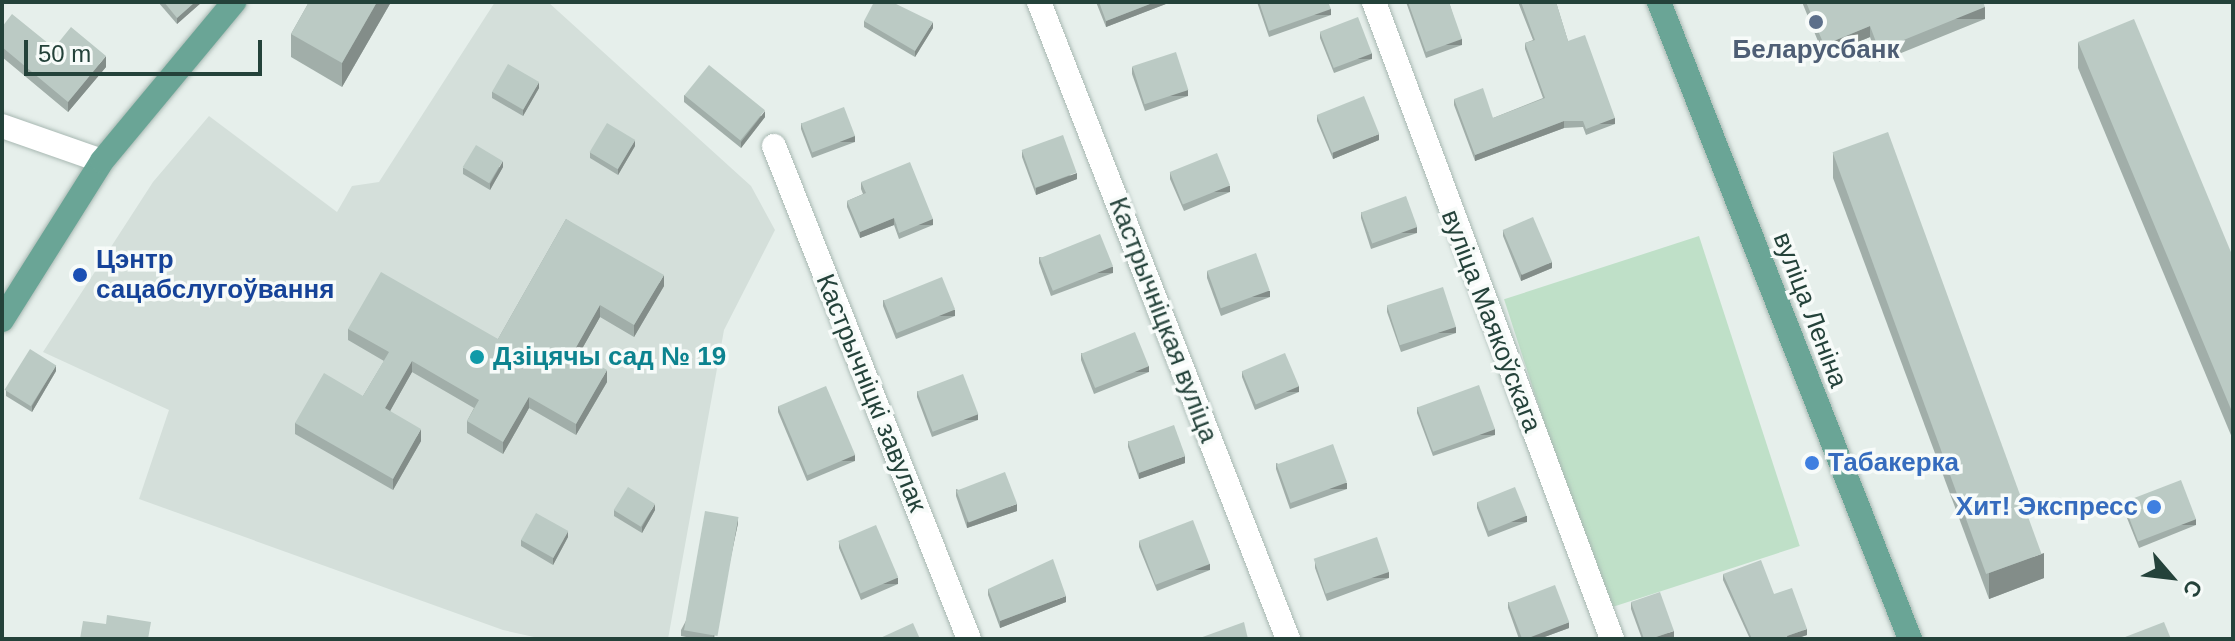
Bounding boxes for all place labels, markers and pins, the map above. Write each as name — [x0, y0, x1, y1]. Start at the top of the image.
marker: Беларусбанк — [1807, 13, 1825, 31]
place label: Беларусбанк — [1733, 34, 1899, 66]
place label: Цэнтр сацабслугоўвання — [96, 244, 334, 306]
marker: Цэнтр сацабслугоўвання — [71, 266, 89, 284]
place label: Дзіцячы сад № 19 — [493, 341, 726, 373]
marker: Дзіцячы сад № 19 — [468, 348, 486, 366]
place label: Табакерка — [1828, 447, 1959, 479]
marker: Табакерка — [1803, 454, 1821, 472]
place label: Хит! Экспресс — [1956, 491, 2138, 523]
marker: Хит! Экспресс — [2145, 498, 2163, 516]

